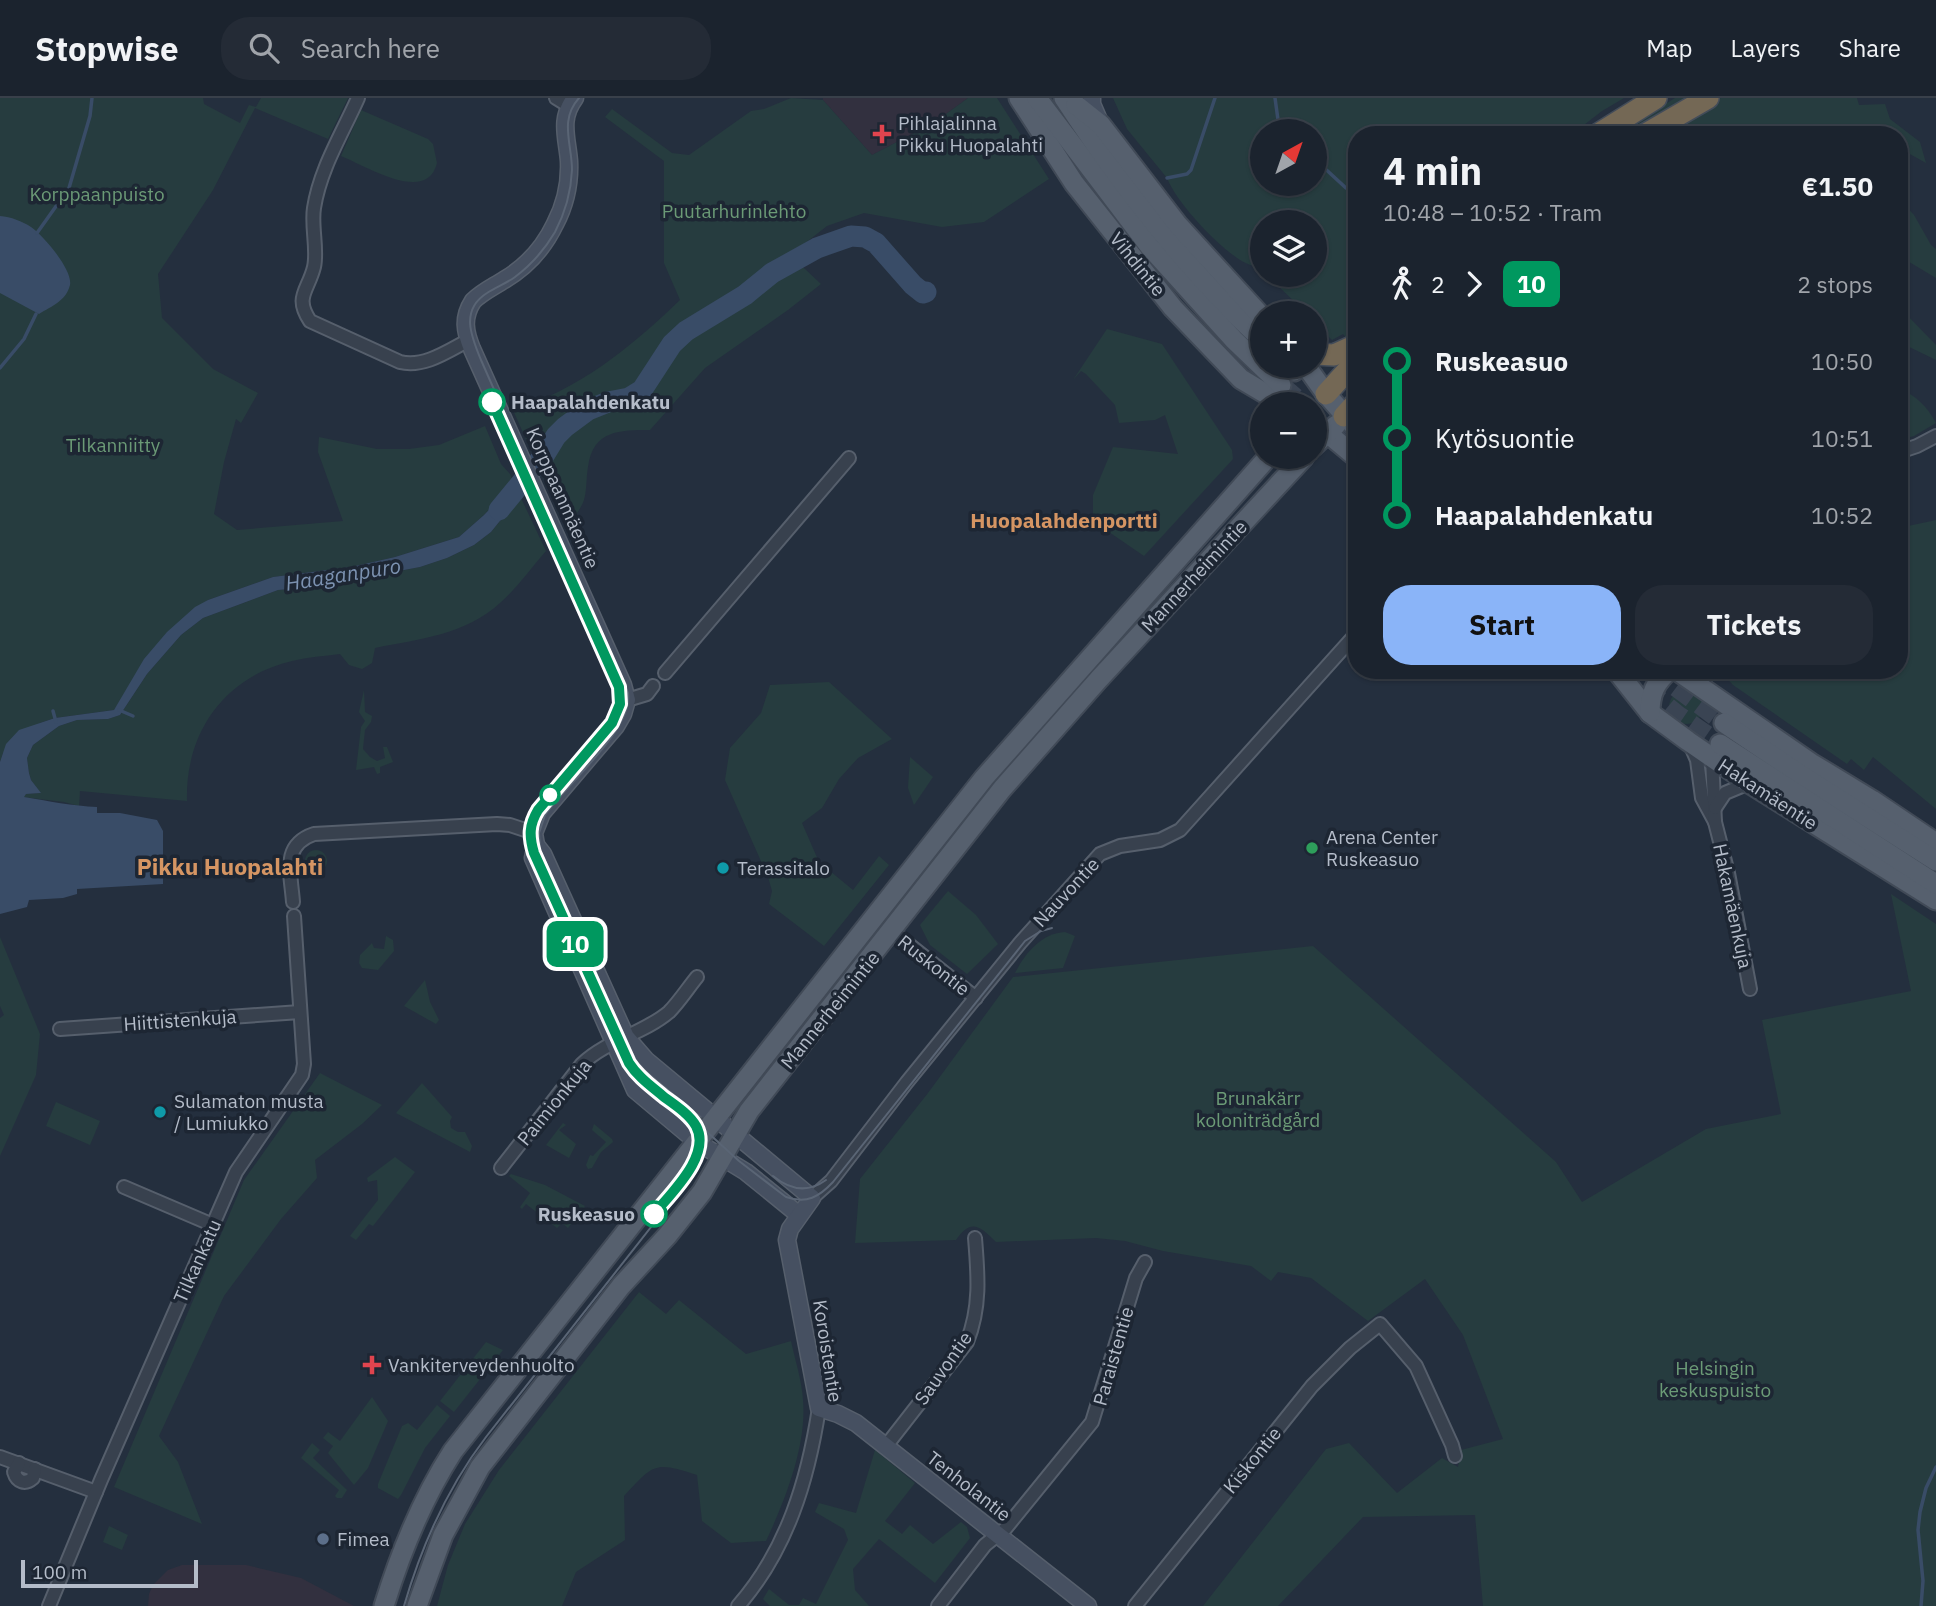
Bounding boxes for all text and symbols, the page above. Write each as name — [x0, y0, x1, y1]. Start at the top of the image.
search box — [221, 17, 711, 80]
text: Stopwise — [35, 27, 179, 70]
icon: search — [245, 29, 283, 67]
text: Search here — [301, 31, 440, 65]
text: Map — [1646, 32, 1693, 64]
text: Layers — [1731, 32, 1801, 64]
text: Share — [1839, 32, 1901, 64]
place label: Pihlajalinna Pikku Huopalahti — [898, 111, 1043, 157]
north arrow — [1250, 119, 1326, 196]
map controls — [1250, 119, 1327, 469]
marker: Pihlajalinna Pikku Huopalahti — [872, 124, 892, 144]
text: 4 min — [1383, 146, 1482, 195]
text: €1.50 — [1802, 169, 1873, 203]
park label: Korppaanpuisto — [29, 182, 165, 206]
text: 10:48 – 10:52 · Tram — [1383, 197, 1602, 227]
park label: Puutarhurinlehto — [662, 199, 806, 223]
button: layers — [1250, 210, 1327, 287]
street label: Vihdintie — [1105, 227, 1171, 301]
icon: walk — [1383, 265, 1421, 303]
icon: forward — [1455, 265, 1493, 303]
text: 10 — [1517, 268, 1546, 300]
text: 2 — [1431, 269, 1445, 299]
text: 2 stops — [1797, 269, 1873, 299]
button: + — [1250, 301, 1327, 378]
text: Ruskeasuo — [1435, 344, 1568, 378]
text: 10:50 — [1811, 346, 1873, 376]
marker: Haapalahdenkatu — [479, 389, 505, 415]
place label: Haapalahdenkatu — [511, 390, 670, 414]
button: − — [1250, 392, 1327, 469]
text: Kytösuontie — [1435, 421, 1574, 455]
text: 10:51 — [1811, 423, 1873, 453]
street label: Korppaanmäentie — [521, 424, 605, 572]
park label: Tilkanniitty — [66, 433, 161, 457]
text: Haapalahdenkatu — [1435, 498, 1653, 532]
text: 10:52 — [1811, 500, 1873, 530]
district label: Huopalahdenportti — [970, 506, 1158, 534]
street label: Mannerheimintie — [1136, 515, 1252, 637]
water label: Haaganpuro — [283, 551, 403, 597]
button: Start — [1383, 585, 1621, 665]
button: Tickets — [1635, 585, 1873, 665]
street label: Hakamäentie — [1714, 753, 1822, 835]
unlabelled marker — [540, 785, 560, 805]
place label: Arena Center Ruskeasuo — [1326, 825, 1438, 871]
marker: Arena Center Ruskeasuo — [1304, 840, 1320, 856]
street label: Hakamäenkuja — [1708, 841, 1758, 971]
district label: Pikku Huopalahti — [137, 851, 323, 881]
street label: Nauvontie — [1028, 852, 1104, 932]
place label: Terassitalo — [737, 856, 830, 880]
marker: Terassitalo — [715, 860, 731, 876]
line badge: 10 — [544, 921, 606, 967]
text: 10 — [561, 928, 589, 960]
street label: Ruskontie — [893, 929, 975, 1001]
street label: Mannerheimintie — [775, 946, 885, 1074]
street label: Hiittistenkuja — [123, 1004, 237, 1036]
street label: Paimionkuja — [512, 1054, 596, 1150]
park label: Brunakärr koloniträdgård — [1196, 1086, 1320, 1132]
place label: Sulamaton musta / Lumiukko — [174, 1089, 324, 1135]
marker: Sulamaton musta / Lumiukko — [152, 1104, 168, 1120]
marker: Ruskeasuo — [641, 1201, 667, 1227]
place label: Ruskeasuo — [538, 1202, 635, 1226]
street label: Tilkankatu — [168, 1215, 226, 1307]
street label: Koroistentie — [808, 1298, 848, 1404]
street label: Paraistentie — [1087, 1304, 1139, 1408]
street label: Sauvontie — [909, 1327, 977, 1409]
place label: Vankiterveydenhuolto — [388, 1353, 575, 1377]
marker: Vankiterveydenhuolto — [362, 1355, 382, 1375]
park label: Helsingin keskuspuisto — [1659, 1356, 1771, 1402]
street label: Kiskontie — [1218, 1422, 1286, 1498]
street label: Tenholantie — [922, 1446, 1016, 1526]
place label: Fimea — [337, 1527, 390, 1551]
marker: Fimea — [315, 1531, 331, 1547]
scale bar — [21, 1557, 198, 1589]
text: 100 m — [32, 1560, 87, 1584]

